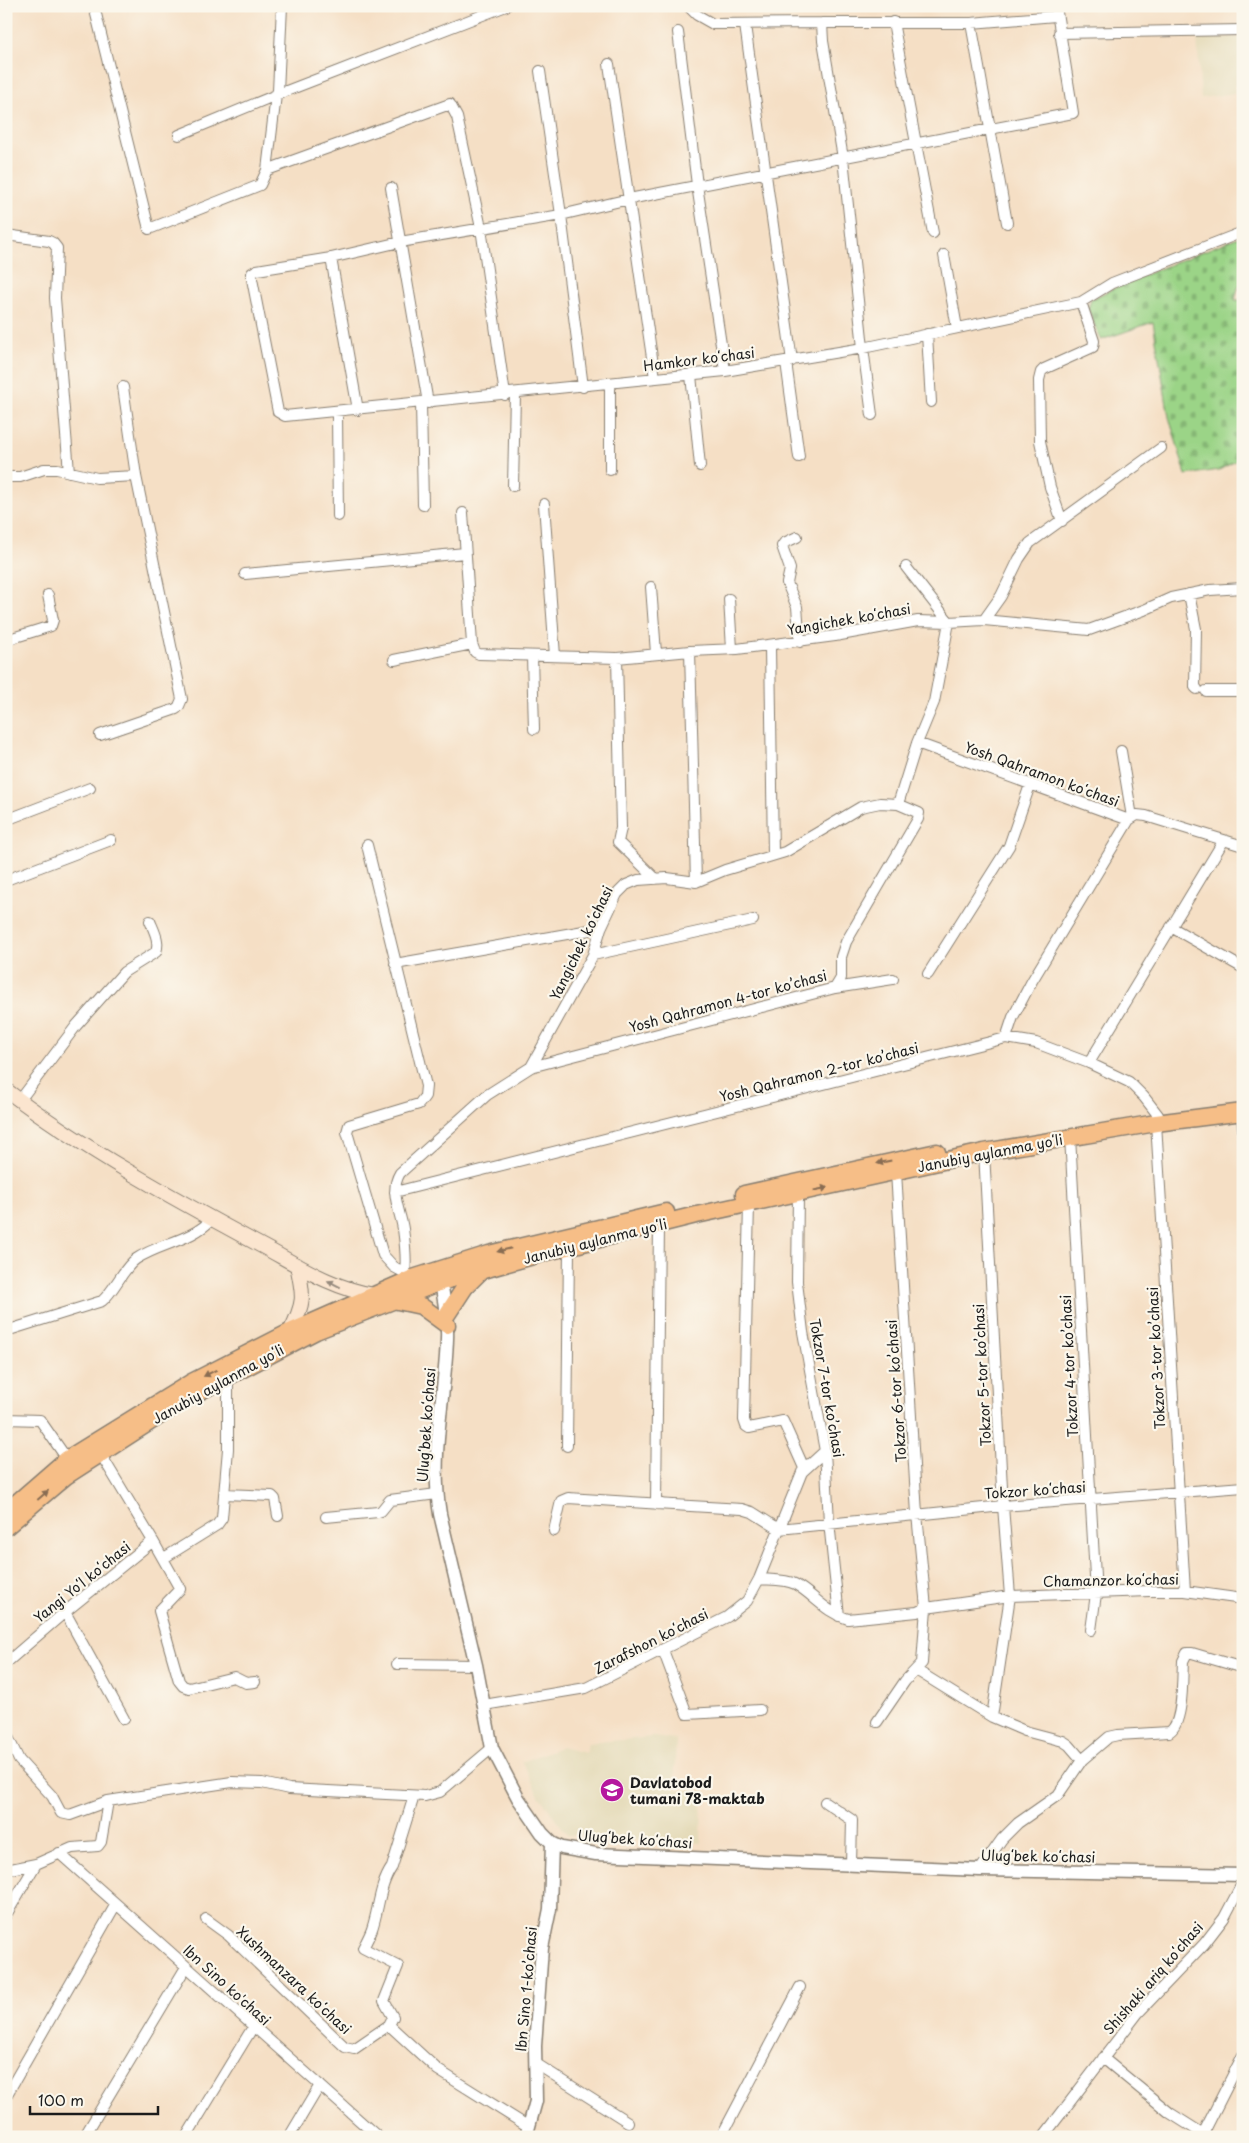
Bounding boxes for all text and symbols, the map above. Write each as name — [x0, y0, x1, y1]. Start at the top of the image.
street label: Hamkor koʻchasi — [642, 342, 756, 376]
street label: Yangichek koʻchasi — [786, 598, 912, 640]
street label: Yosh Qahramon koʻchasi — [962, 736, 1122, 812]
street label: Yangichek koʻchasi — [544, 882, 618, 1004]
street label: Yosh Qahramon 4-tor koʼchasi — [627, 964, 829, 1038]
street label: Yosh Qahramon 2-tor koʼchasi — [717, 1037, 921, 1107]
street label: Janubiy aylanma yoʻli — [916, 1129, 1065, 1177]
one-way arrow — [876, 1159, 892, 1167]
one-way arrow — [813, 1184, 829, 1192]
street label: Janubiy aylanma yoʻli — [521, 1213, 669, 1269]
one-way arrow — [497, 1246, 512, 1254]
one-way arrow — [327, 1280, 341, 1288]
street label: Tokzor 3-tor koʼchasi — [1142, 1286, 1170, 1430]
street label: Tokzor 4-tor koʼchasi — [1055, 1294, 1083, 1438]
street label: Tokzor 5-tor koʼchasi — [968, 1303, 996, 1447]
street label: Tokzor 7-tor koʼchasi — [804, 1317, 850, 1459]
street label: Tokzor 6-tor koʼchasi — [881, 1319, 911, 1463]
street label: Janubiy aylanma yoʻli — [148, 1339, 288, 1429]
street label: Ulugʻbek koʻchasi — [412, 1367, 440, 1483]
one-way arrow — [202, 1369, 217, 1377]
street label: Tokzor koʻchasi — [983, 1476, 1087, 1504]
one-way arrow — [37, 1490, 50, 1501]
street label: Yangi Yoʻl koʻchasi — [29, 1536, 135, 1628]
street label: Chamanzor koʻchasi — [1043, 1568, 1179, 1592]
street label: Zarafshon koʻchasi — [590, 1603, 712, 1679]
place label: Davlatobod tumani 78-maktab — [630, 1772, 765, 1809]
school or university icon: Davlatobod tumani 78-maktab — [599, 1777, 625, 1803]
street label: Ulugʻbek koʻchasi — [577, 1825, 693, 1853]
street label: Ulugʻbek koʻchasi — [980, 1844, 1096, 1868]
street label: Shishaki ariq koʻchasi — [1098, 1917, 1208, 2039]
street label: Xushmanzara koʻchasi — [232, 1921, 356, 2039]
street label: Ibn Sino 1-koʼchasi — [510, 1926, 542, 2052]
street label: Ibn Sino ko'chasi — [179, 1940, 275, 2030]
scale bar — [30, 2083, 158, 2115]
text: 100 m — [38, 2088, 84, 2111]

